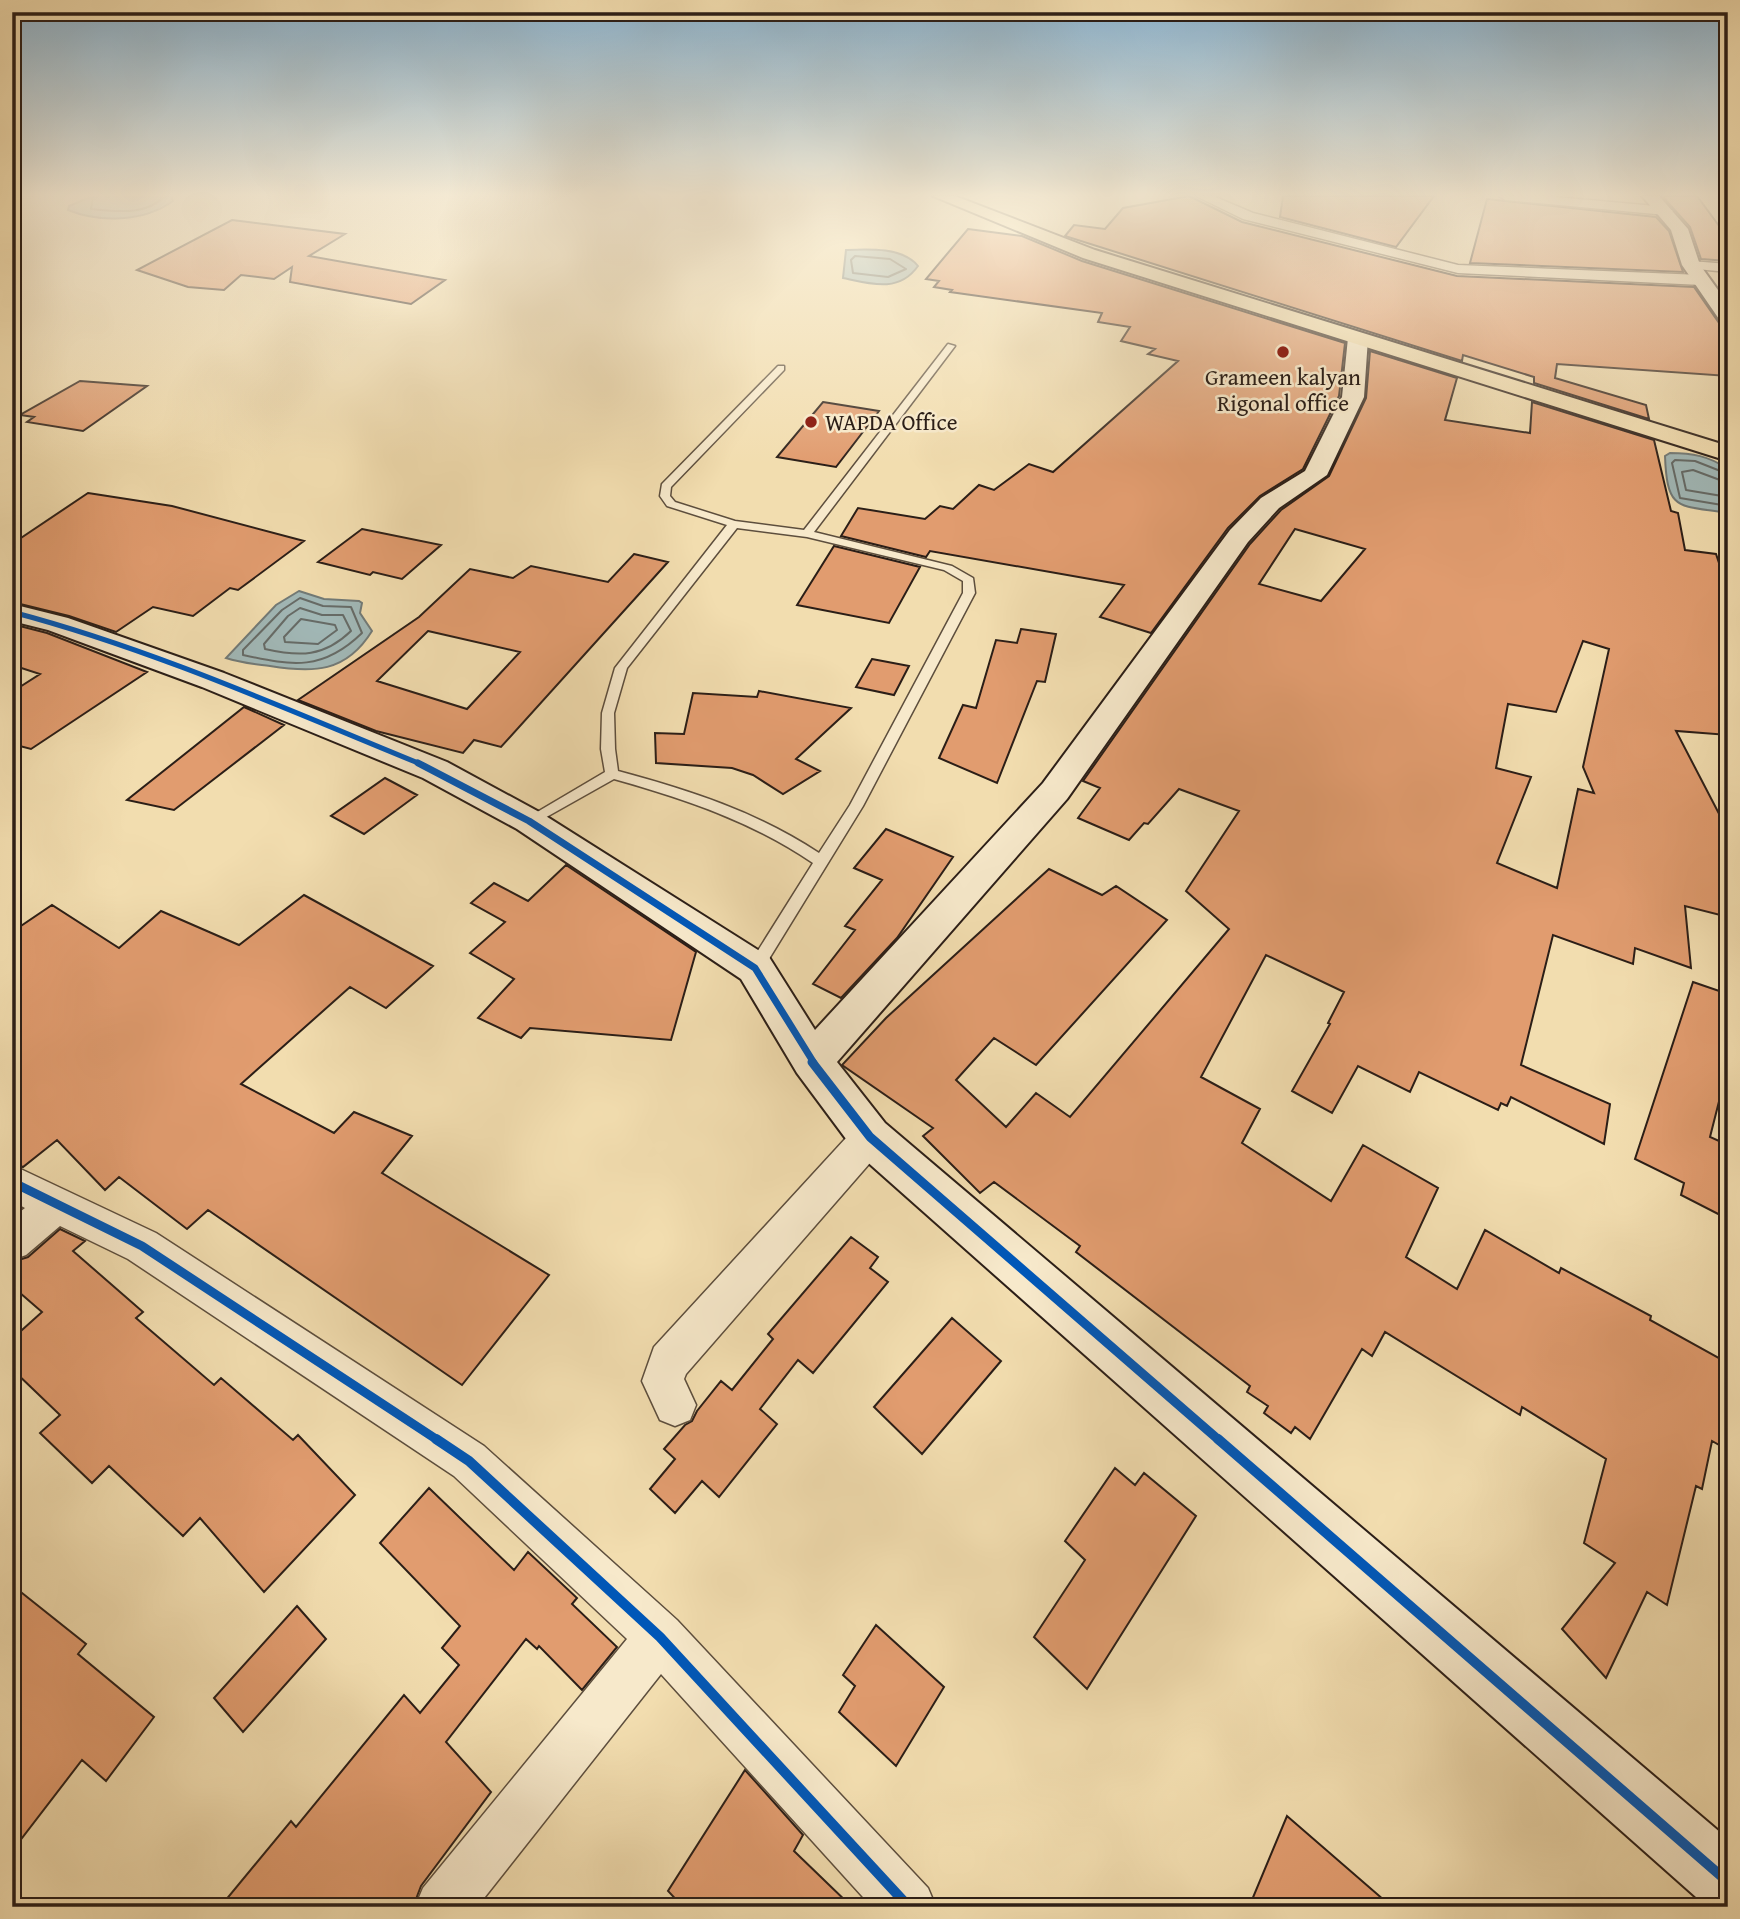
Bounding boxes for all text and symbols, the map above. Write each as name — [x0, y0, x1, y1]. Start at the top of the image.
marker: Grameen kalyan Rigonal office — [1275, 344, 1291, 360]
place label: Grameen kalyan Rigonal office — [1205, 360, 1361, 419]
place label: WAPDA Office — [825, 405, 958, 438]
marker: WAPDA Office — [803, 414, 819, 430]

